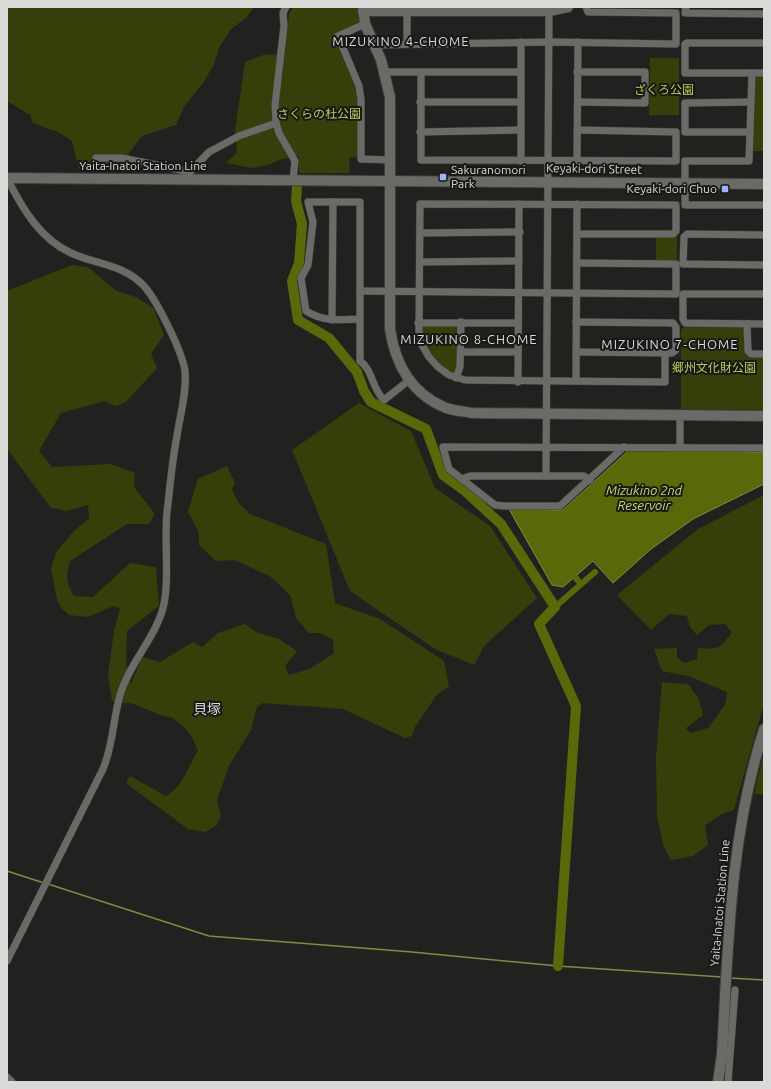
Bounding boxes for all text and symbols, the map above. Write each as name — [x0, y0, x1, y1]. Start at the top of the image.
district label: MIZUKINO 4-CHOME — [332, 34, 470, 48]
park label: ざくろ公園 — [634, 83, 694, 96]
park label: さくらの杜公園 — [277, 107, 361, 120]
street label: Yaita-Inatoi Station Line — [79, 159, 207, 172]
street label: Keyaki-dori Street — [546, 161, 642, 176]
place label: Sakuranomori Park — [451, 163, 526, 190]
marker: Sakuranomori Park — [438, 172, 448, 182]
place label: Keyaki-dori Chuo — [626, 182, 717, 195]
marker: Keyaki-dori Chuo — [720, 184, 730, 194]
district label: MIZUKINO 8-CHOME — [400, 332, 538, 346]
district label: MIZUKINO 7-CHOME — [601, 337, 739, 351]
park label: 郷州文化財公園 — [672, 361, 756, 374]
water label: Mizukino 2nd Reservoir — [606, 483, 683, 512]
district label: 貝塚 — [193, 701, 221, 717]
street label: Yaita-Inatoi Station Line — [707, 839, 732, 967]

